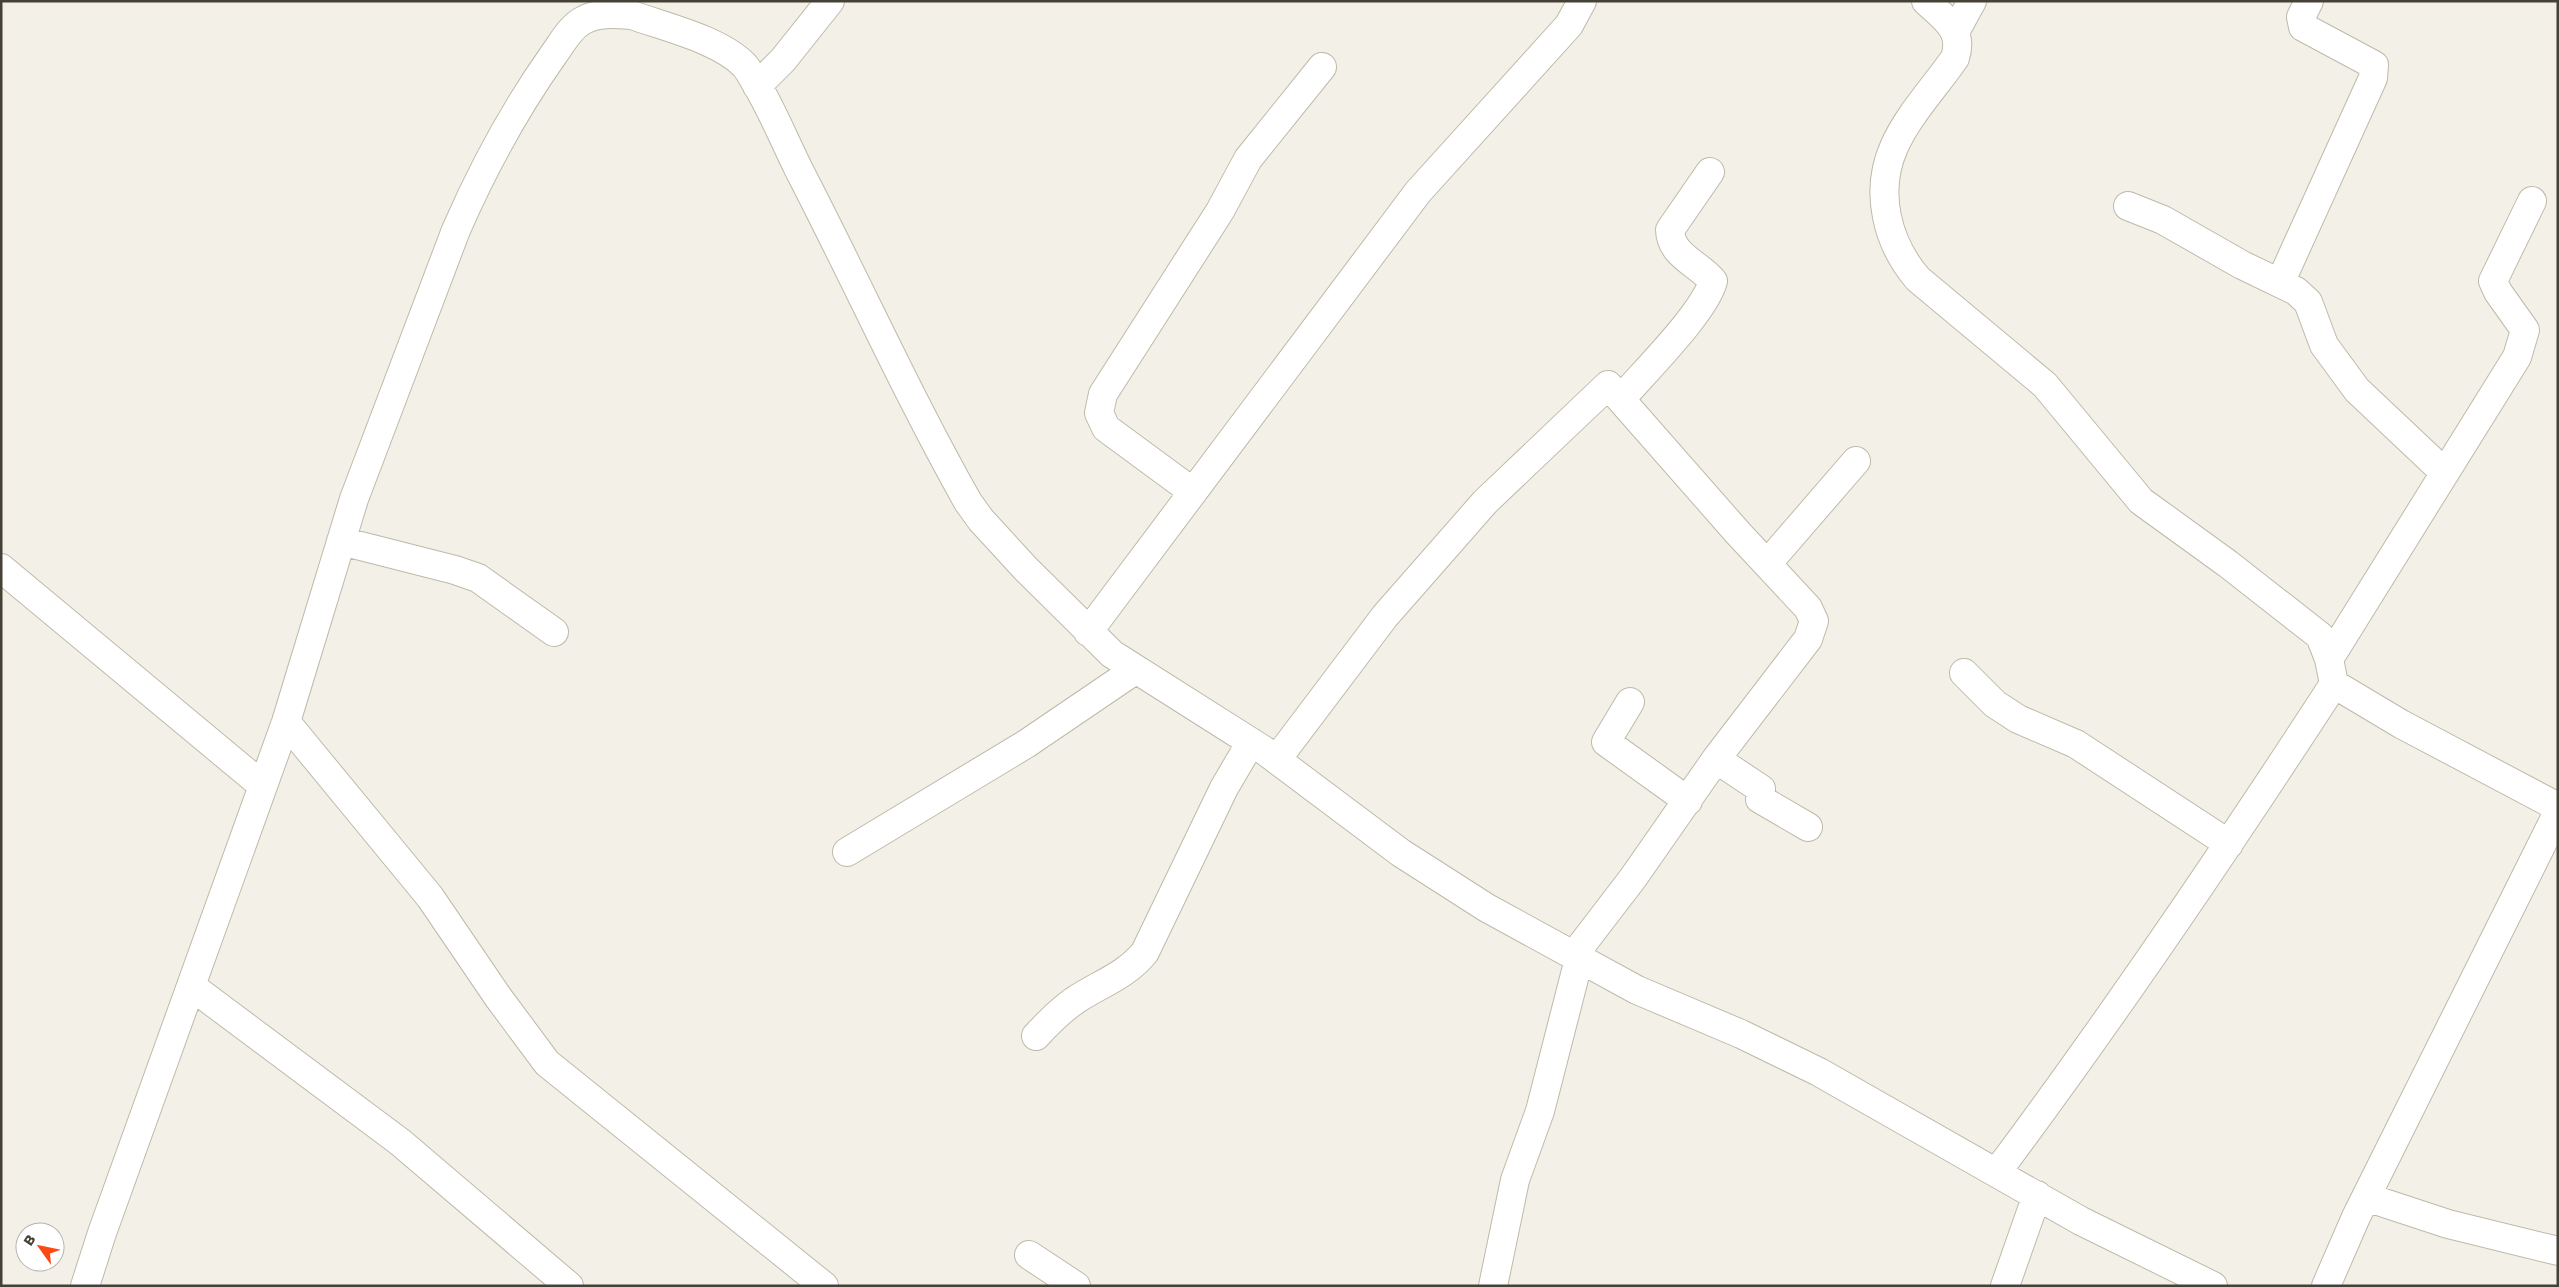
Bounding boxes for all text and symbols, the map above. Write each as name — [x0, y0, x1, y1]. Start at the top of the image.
north arrow — [15, 1222, 65, 1272]
text: B — [20, 1231, 39, 1248]

